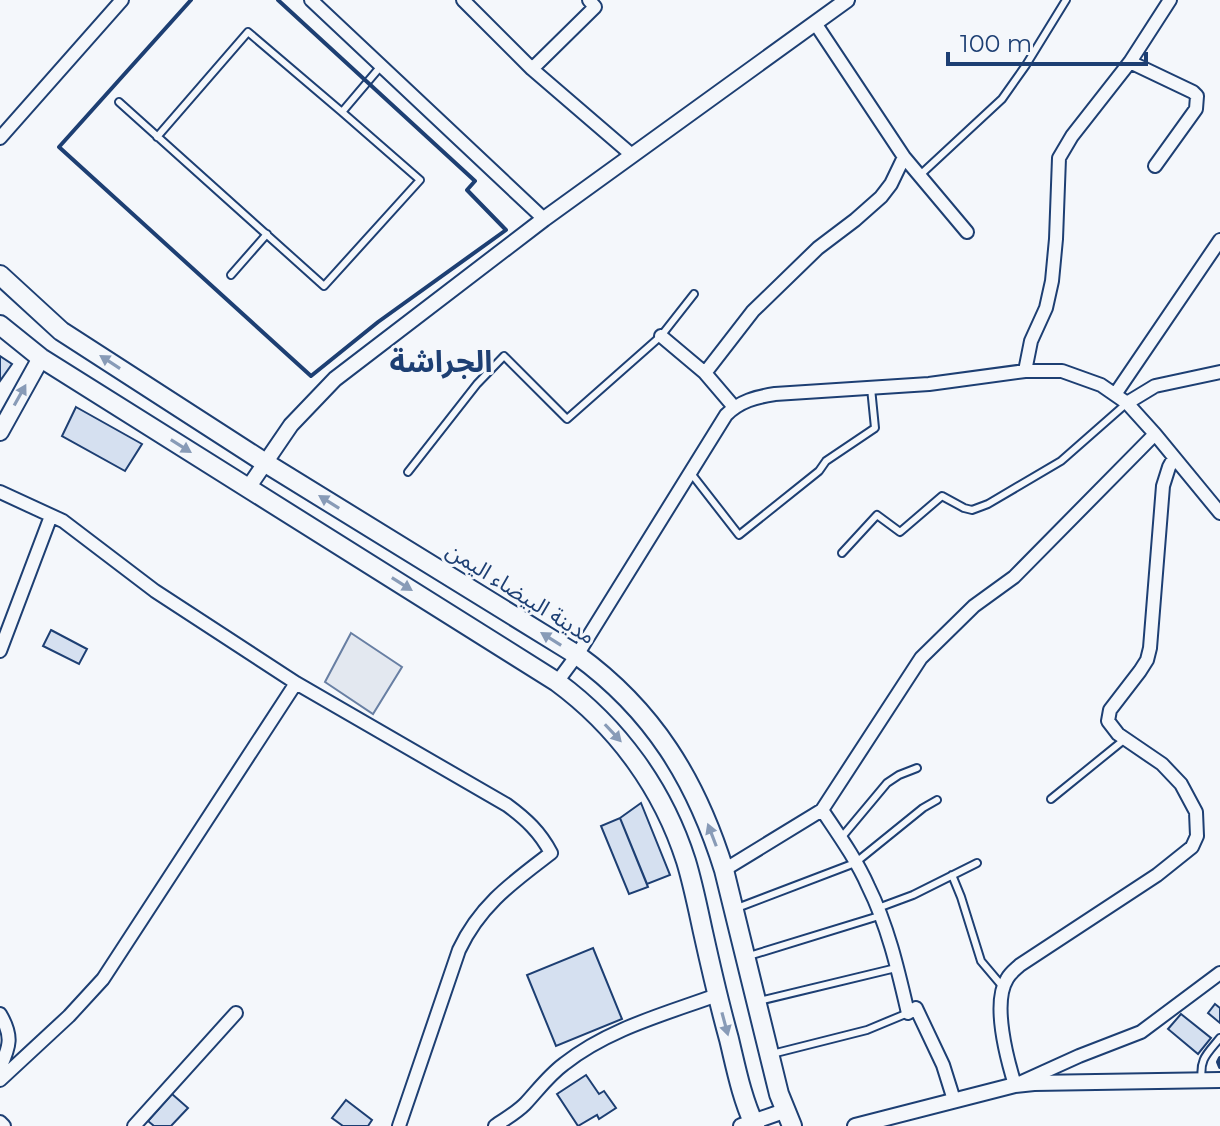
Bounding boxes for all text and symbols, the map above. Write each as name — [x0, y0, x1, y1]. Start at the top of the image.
scale bar — [948, 16, 1146, 66]
text: 100 m — [960, 29, 1032, 58]
district label: الجراشة — [390, 343, 492, 380]
one-way arrow — [99, 356, 121, 370]
one-way arrow — [13, 384, 27, 406]
one-way arrow — [170, 438, 192, 452]
one-way arrow — [318, 495, 340, 509]
street label: مدينة البيضاء اليمن — [441, 537, 600, 650]
one-way arrow — [391, 576, 413, 590]
one-way arrow — [540, 631, 561, 646]
one-way arrow — [604, 723, 622, 742]
one-way arrow — [705, 823, 718, 847]
one-way arrow — [719, 1012, 731, 1037]

